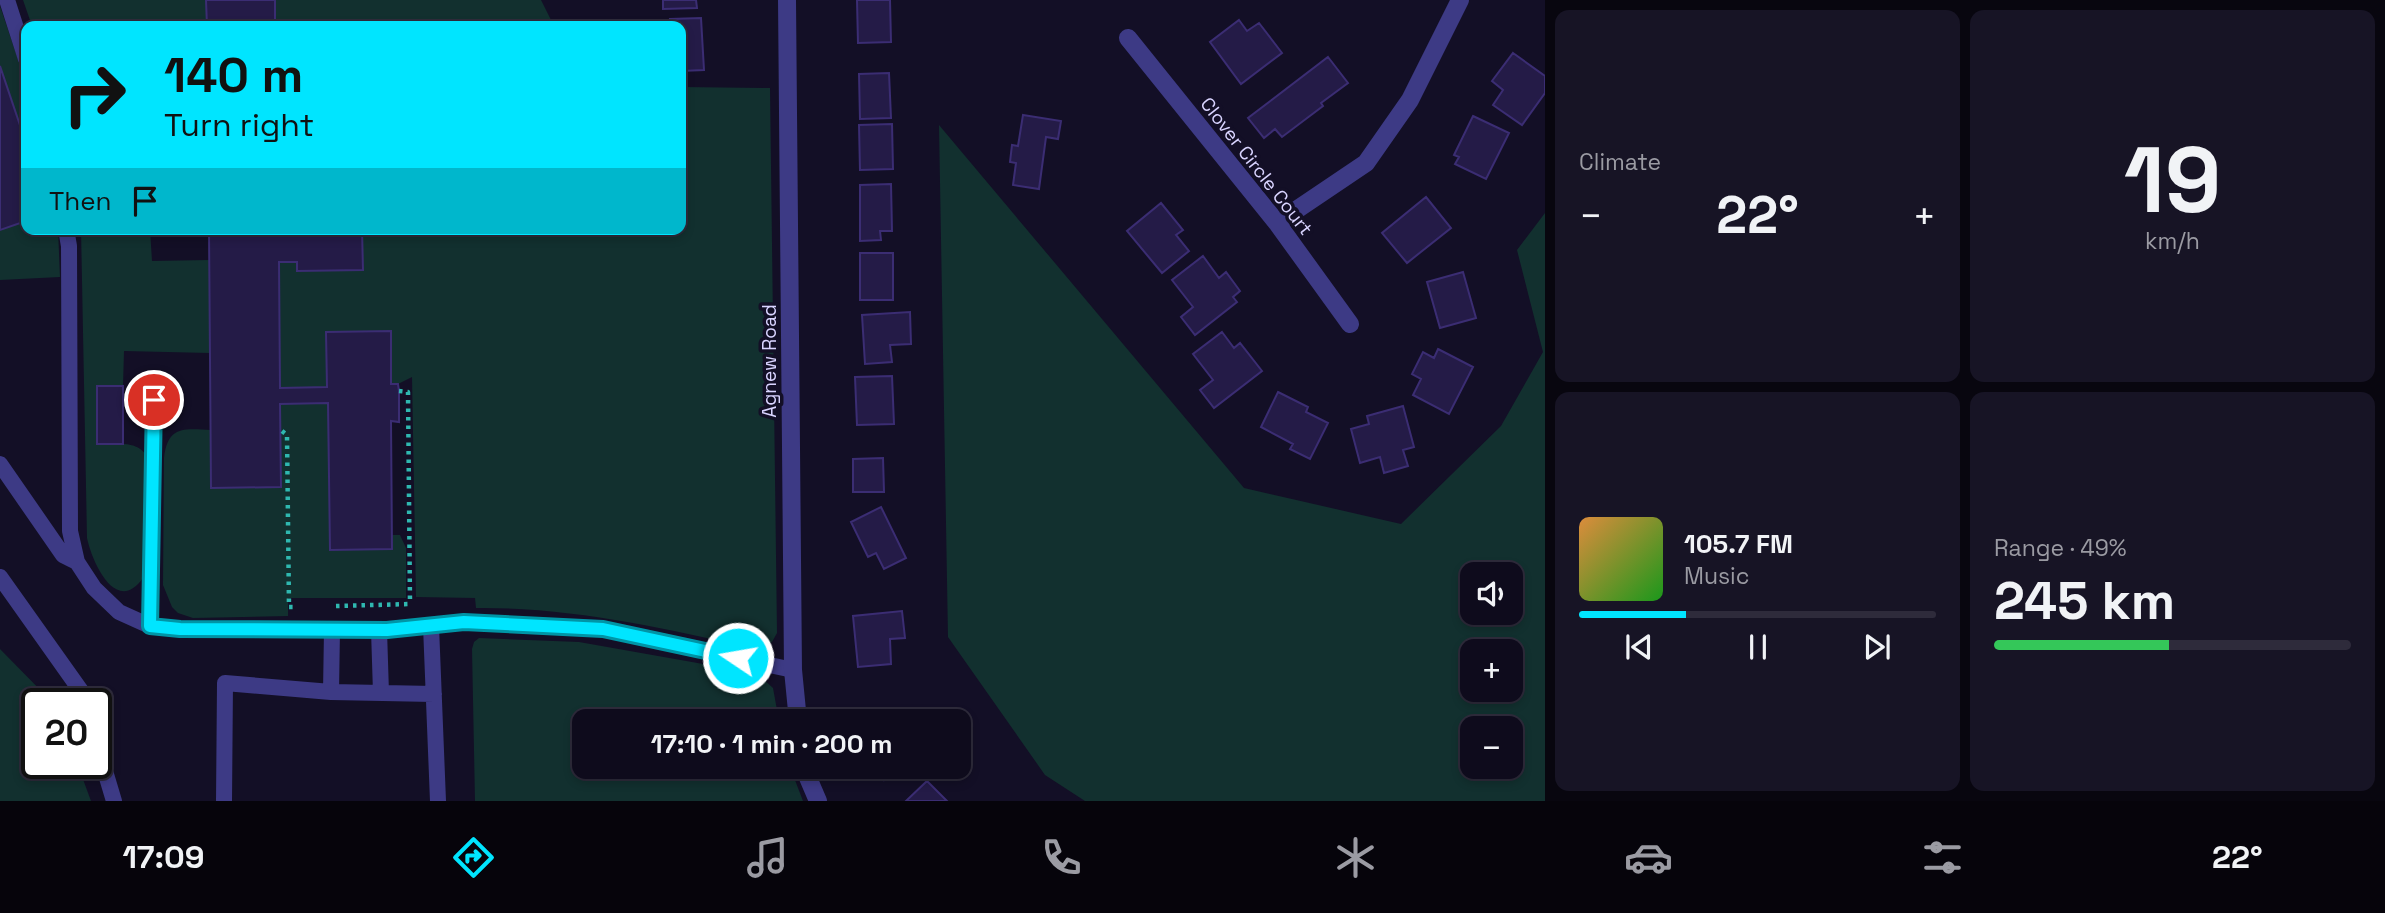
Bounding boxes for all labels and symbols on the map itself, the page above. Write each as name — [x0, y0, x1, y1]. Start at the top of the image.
street label: Clover Circle Court — [1195, 92, 1318, 240]
street label: Agnew Road — [757, 304, 782, 418]
pin — [124, 370, 184, 430]
position arrow — [701, 621, 775, 695]
speed limit sign: 20 — [21, 688, 112, 779]

